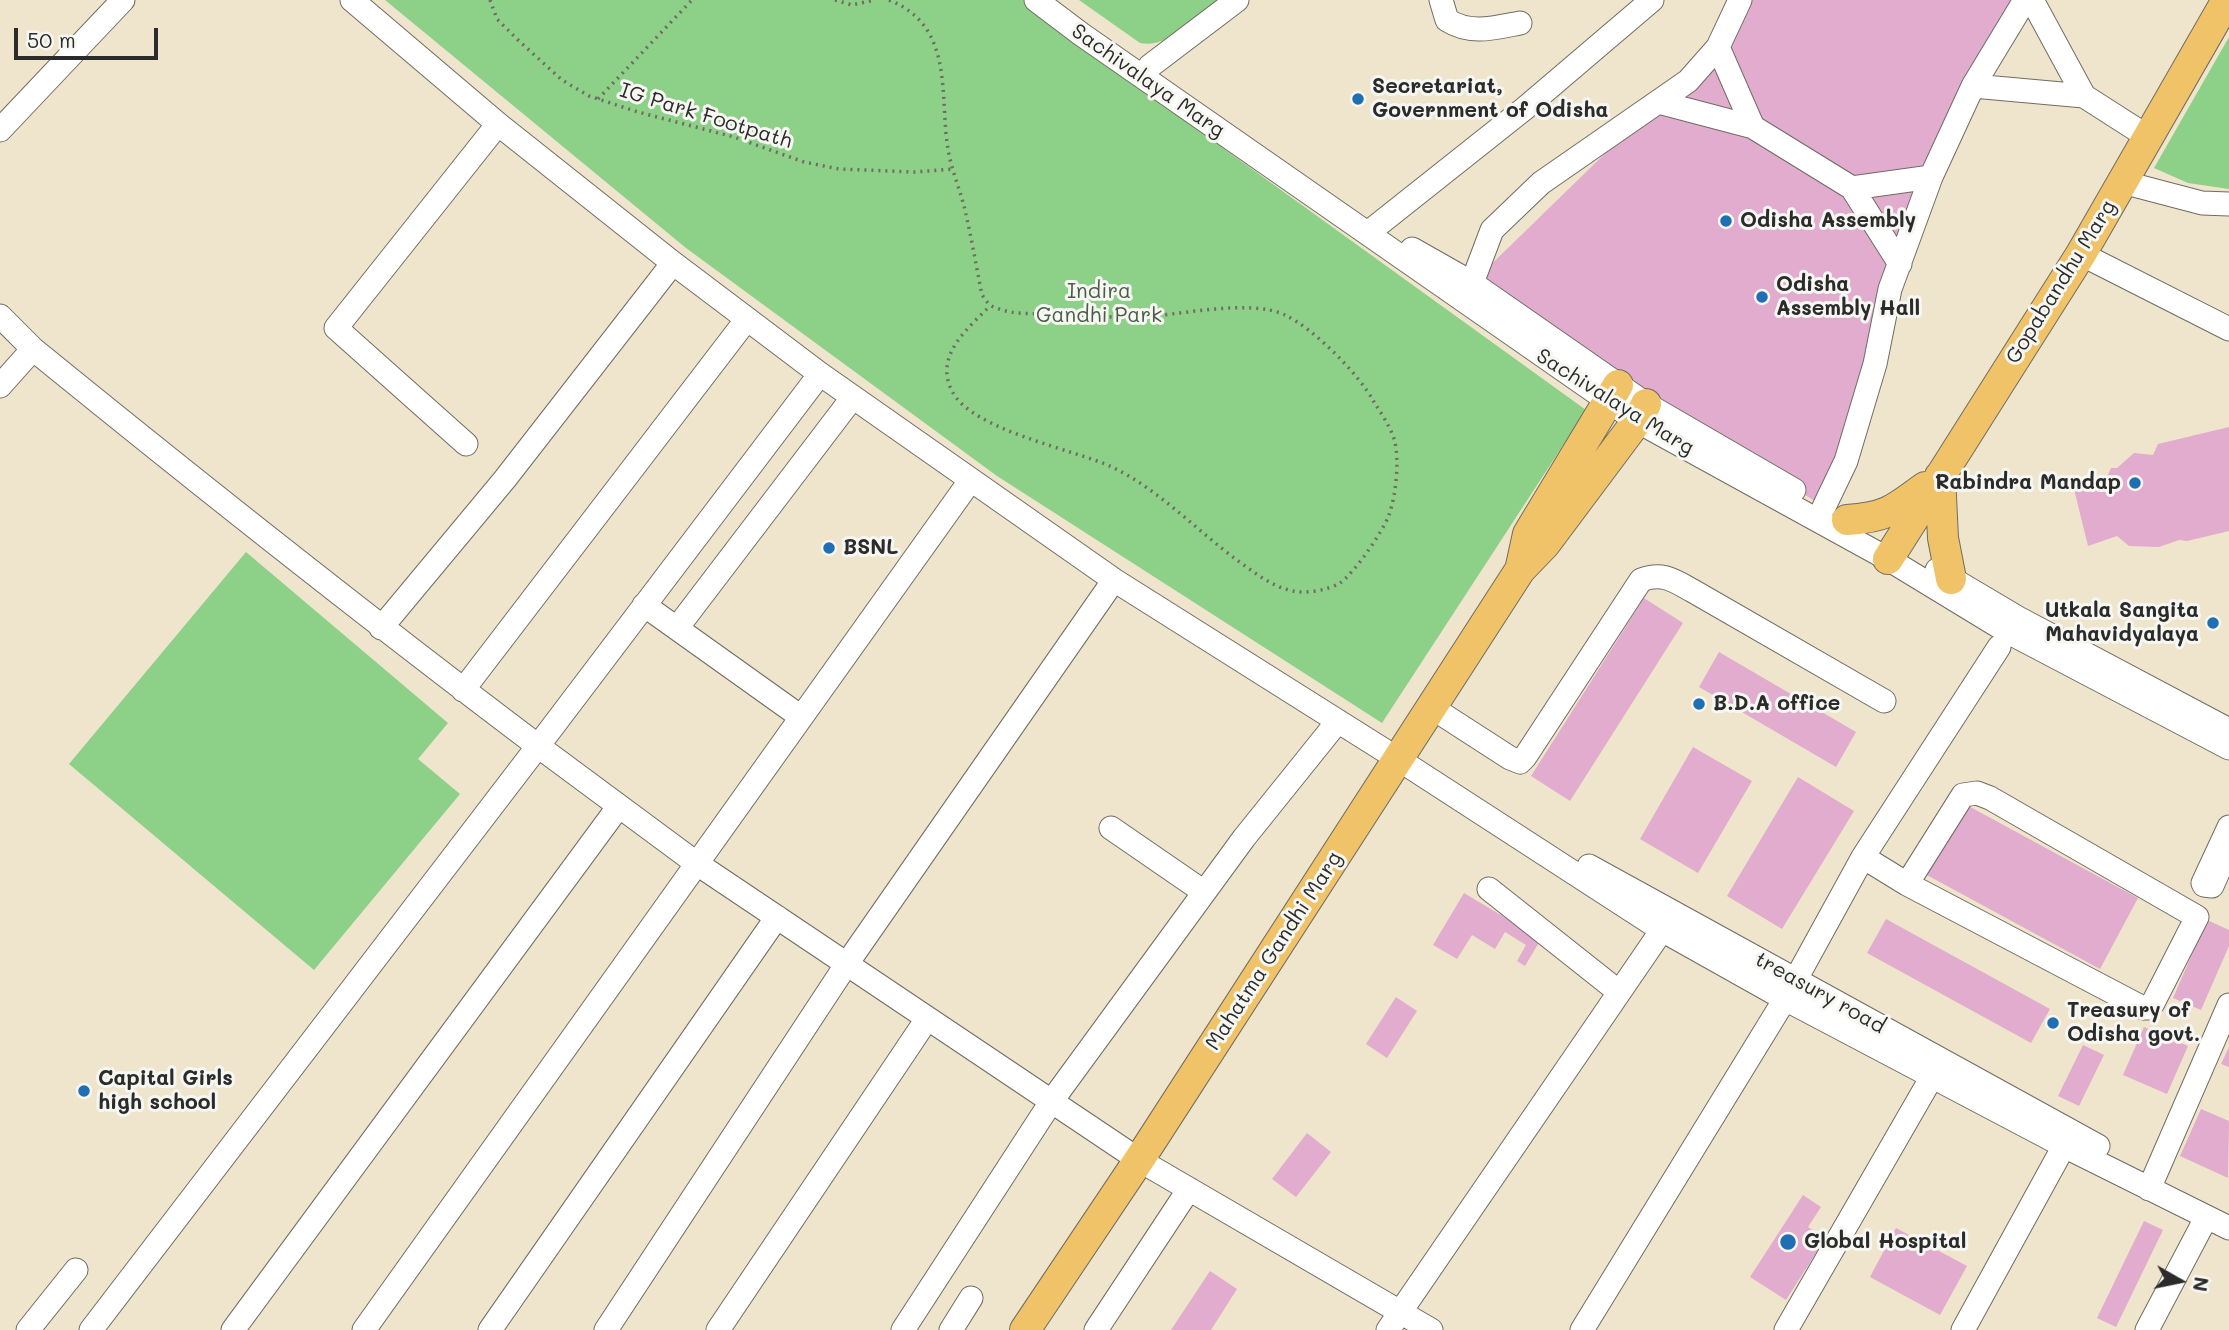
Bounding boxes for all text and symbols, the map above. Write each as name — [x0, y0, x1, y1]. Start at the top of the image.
scale bar — [18, 14, 161, 58]
street label: Sachivalaya Marg — [1066, 19, 1230, 143]
text: 50 m — [27, 26, 76, 53]
place label: Secretariat, Government of Odisha — [1372, 74, 1608, 124]
street label: IG Park Footpath — [617, 78, 795, 154]
marker: Secretariat, Government of Odisha — [1350, 91, 1366, 107]
street label: Gopabandhu Marg — [2000, 196, 2122, 368]
place label: Odisha Assembly — [1740, 208, 1916, 234]
marker: Odisha Assembly — [1718, 213, 1734, 229]
place label: Odisha Assembly Hall — [1776, 272, 1920, 322]
park label: Indira Gandhi Park — [1036, 279, 1162, 329]
marker: Odisha Assembly Hall — [1754, 289, 1770, 305]
street label: Sachivalaya Marg — [1531, 343, 1699, 461]
place label: Rabindra Mandap — [1935, 470, 2121, 496]
marker: Rabindra Mandap — [2127, 475, 2143, 491]
place label: BSNL — [843, 535, 898, 561]
marker: BSNL — [821, 540, 837, 556]
place label: Utkala Sangita Mahavidyalaya — [2045, 598, 2199, 648]
marker: Utkala Sangita Mahavidyalaya — [2205, 615, 2221, 631]
place label: B.D.A office — [1713, 691, 1840, 717]
marker: B.D.A office — [1691, 696, 1707, 712]
street label: Mahatma Gandhi Marg — [1200, 847, 1348, 1055]
street label: treasury road — [1750, 947, 1890, 1039]
place label: Treasury of Odisha govt. — [2067, 998, 2200, 1048]
marker: Treasury of Odisha govt. — [2045, 1015, 2061, 1031]
place label: Capital Girls high school — [98, 1066, 233, 1116]
marker: Capital Girls high school — [76, 1083, 92, 1099]
place label: Global Hospital — [1804, 1229, 1967, 1255]
marker: Global Hospital — [1778, 1232, 1798, 1252]
north arrow — [2145, 1246, 2215, 1316]
text: N — [2188, 1275, 2215, 1293]

